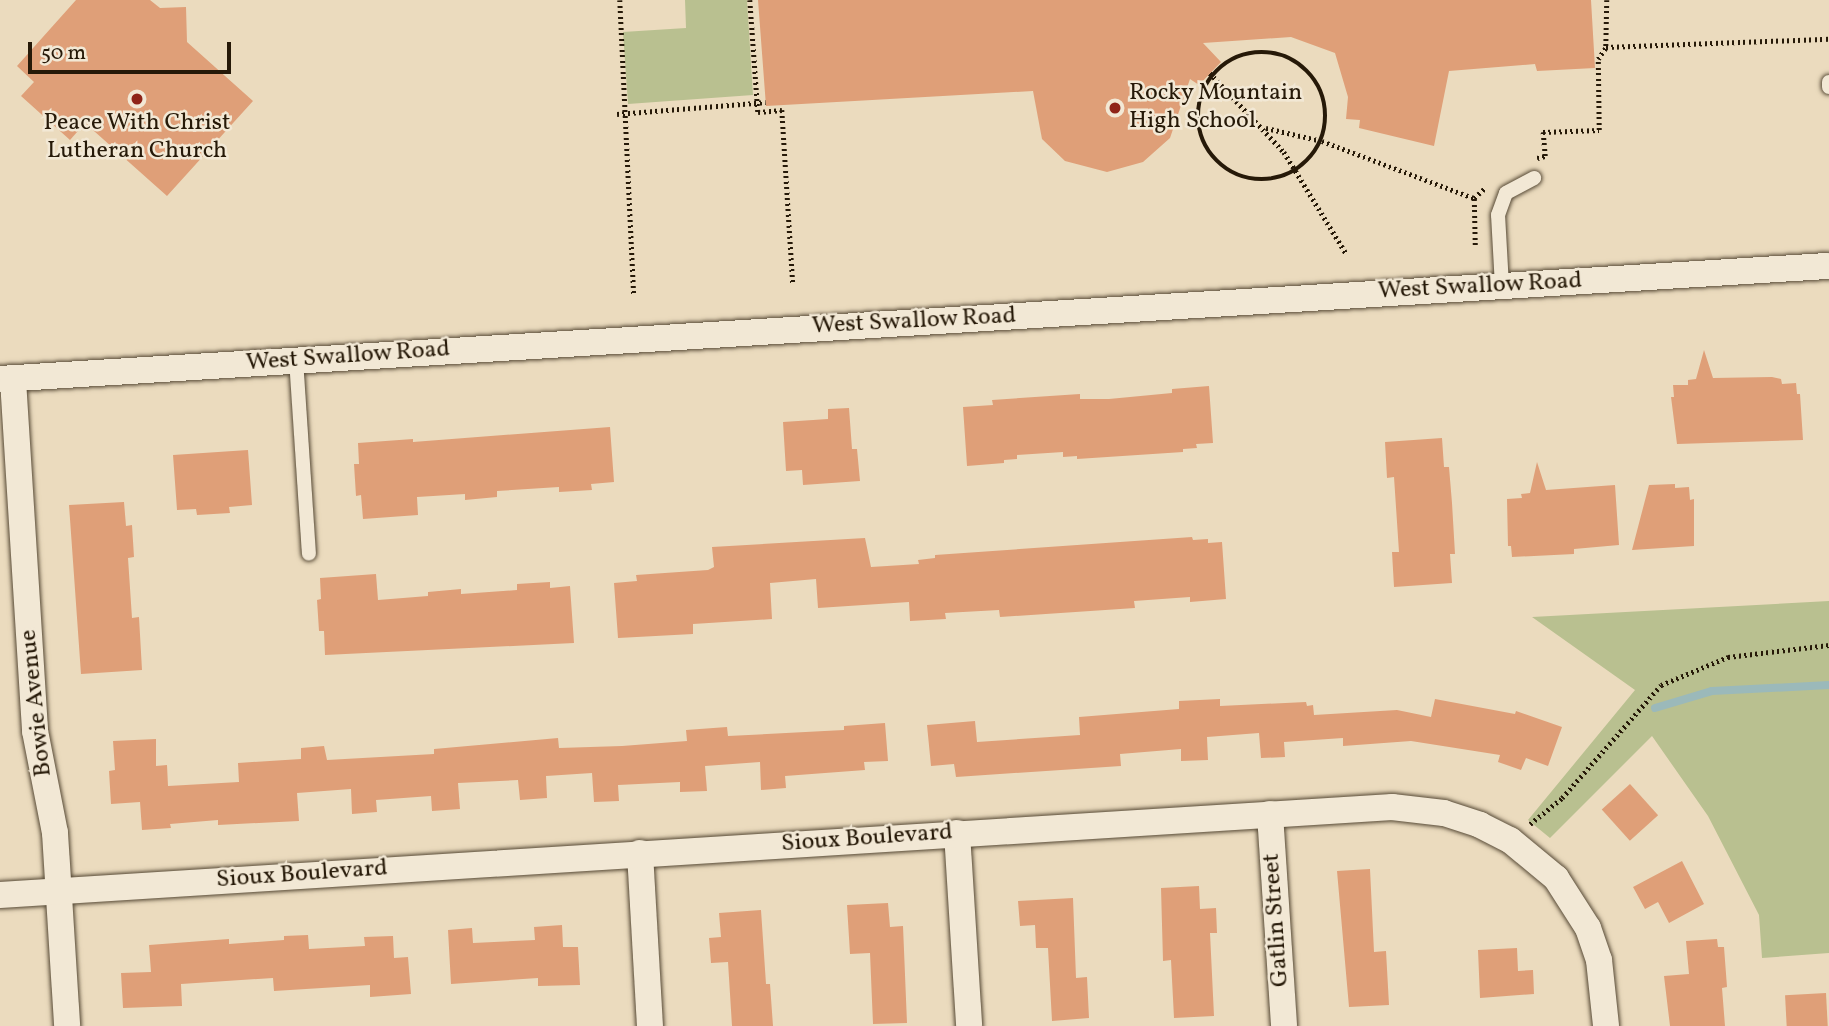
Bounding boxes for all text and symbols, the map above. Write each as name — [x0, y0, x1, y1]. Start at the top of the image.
scale bar — [32, 28, 234, 72]
text: 50 m — [41, 39, 86, 68]
place label: Rocky Mountain High School — [1129, 80, 1303, 136]
marker: Peace With Christ Lutheran Church — [129, 91, 145, 107]
marker: Rocky Mountain High School — [1107, 100, 1123, 116]
place label: Peace With Christ Lutheran Church — [43, 110, 231, 166]
street label: West Swallow Road — [1377, 267, 1583, 307]
street label: West Swallow Road — [811, 302, 1017, 342]
street label: West Swallow Road — [245, 335, 451, 379]
street label: Bowie Avenue — [15, 628, 59, 778]
street label: Sioux Boulevard — [780, 819, 954, 859]
street label: Gatlin Street — [1258, 852, 1296, 988]
street label: Sioux Boulevard — [215, 855, 389, 895]

